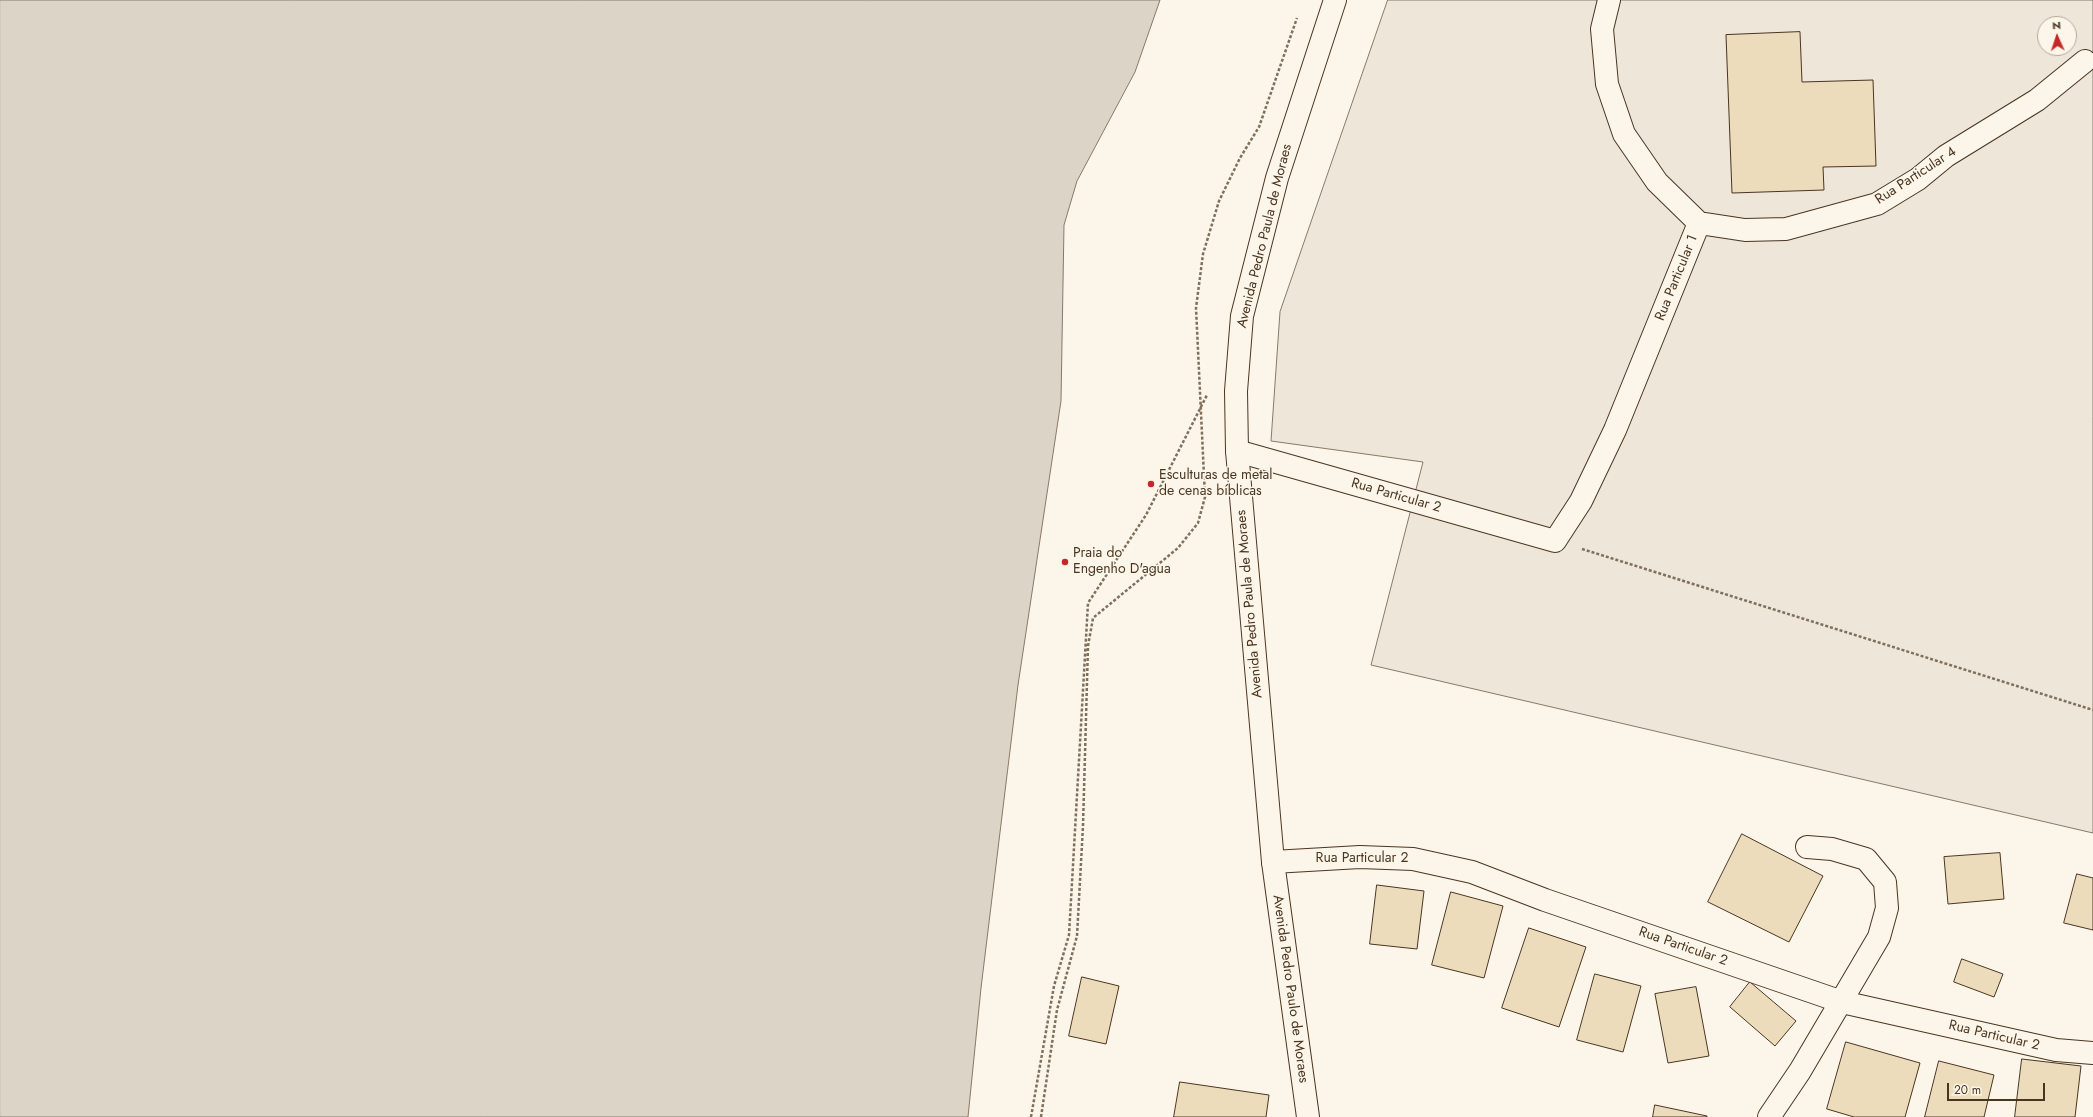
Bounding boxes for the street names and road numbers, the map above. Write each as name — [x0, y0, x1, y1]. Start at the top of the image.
street label: Avenida Pedro Paula de Moraes — [1234, 142, 1296, 330]
street label: Rua Particular 4 — [1872, 144, 1960, 208]
street label: Rua Particular 1 — [1652, 233, 1702, 323]
street label: Rua Particular 2 — [1349, 475, 1443, 517]
street label: Avenida Pedro Paula de Moraes — [1233, 509, 1267, 699]
street label: Rua Particular 2 — [1316, 851, 1408, 867]
street label: Avenida Pedro Paulo de Moraes — [1268, 894, 1312, 1084]
street label: Rua Particular 2 — [1636, 924, 1730, 970]
street label: Rua Particular 2 — [1947, 1017, 2041, 1055]

